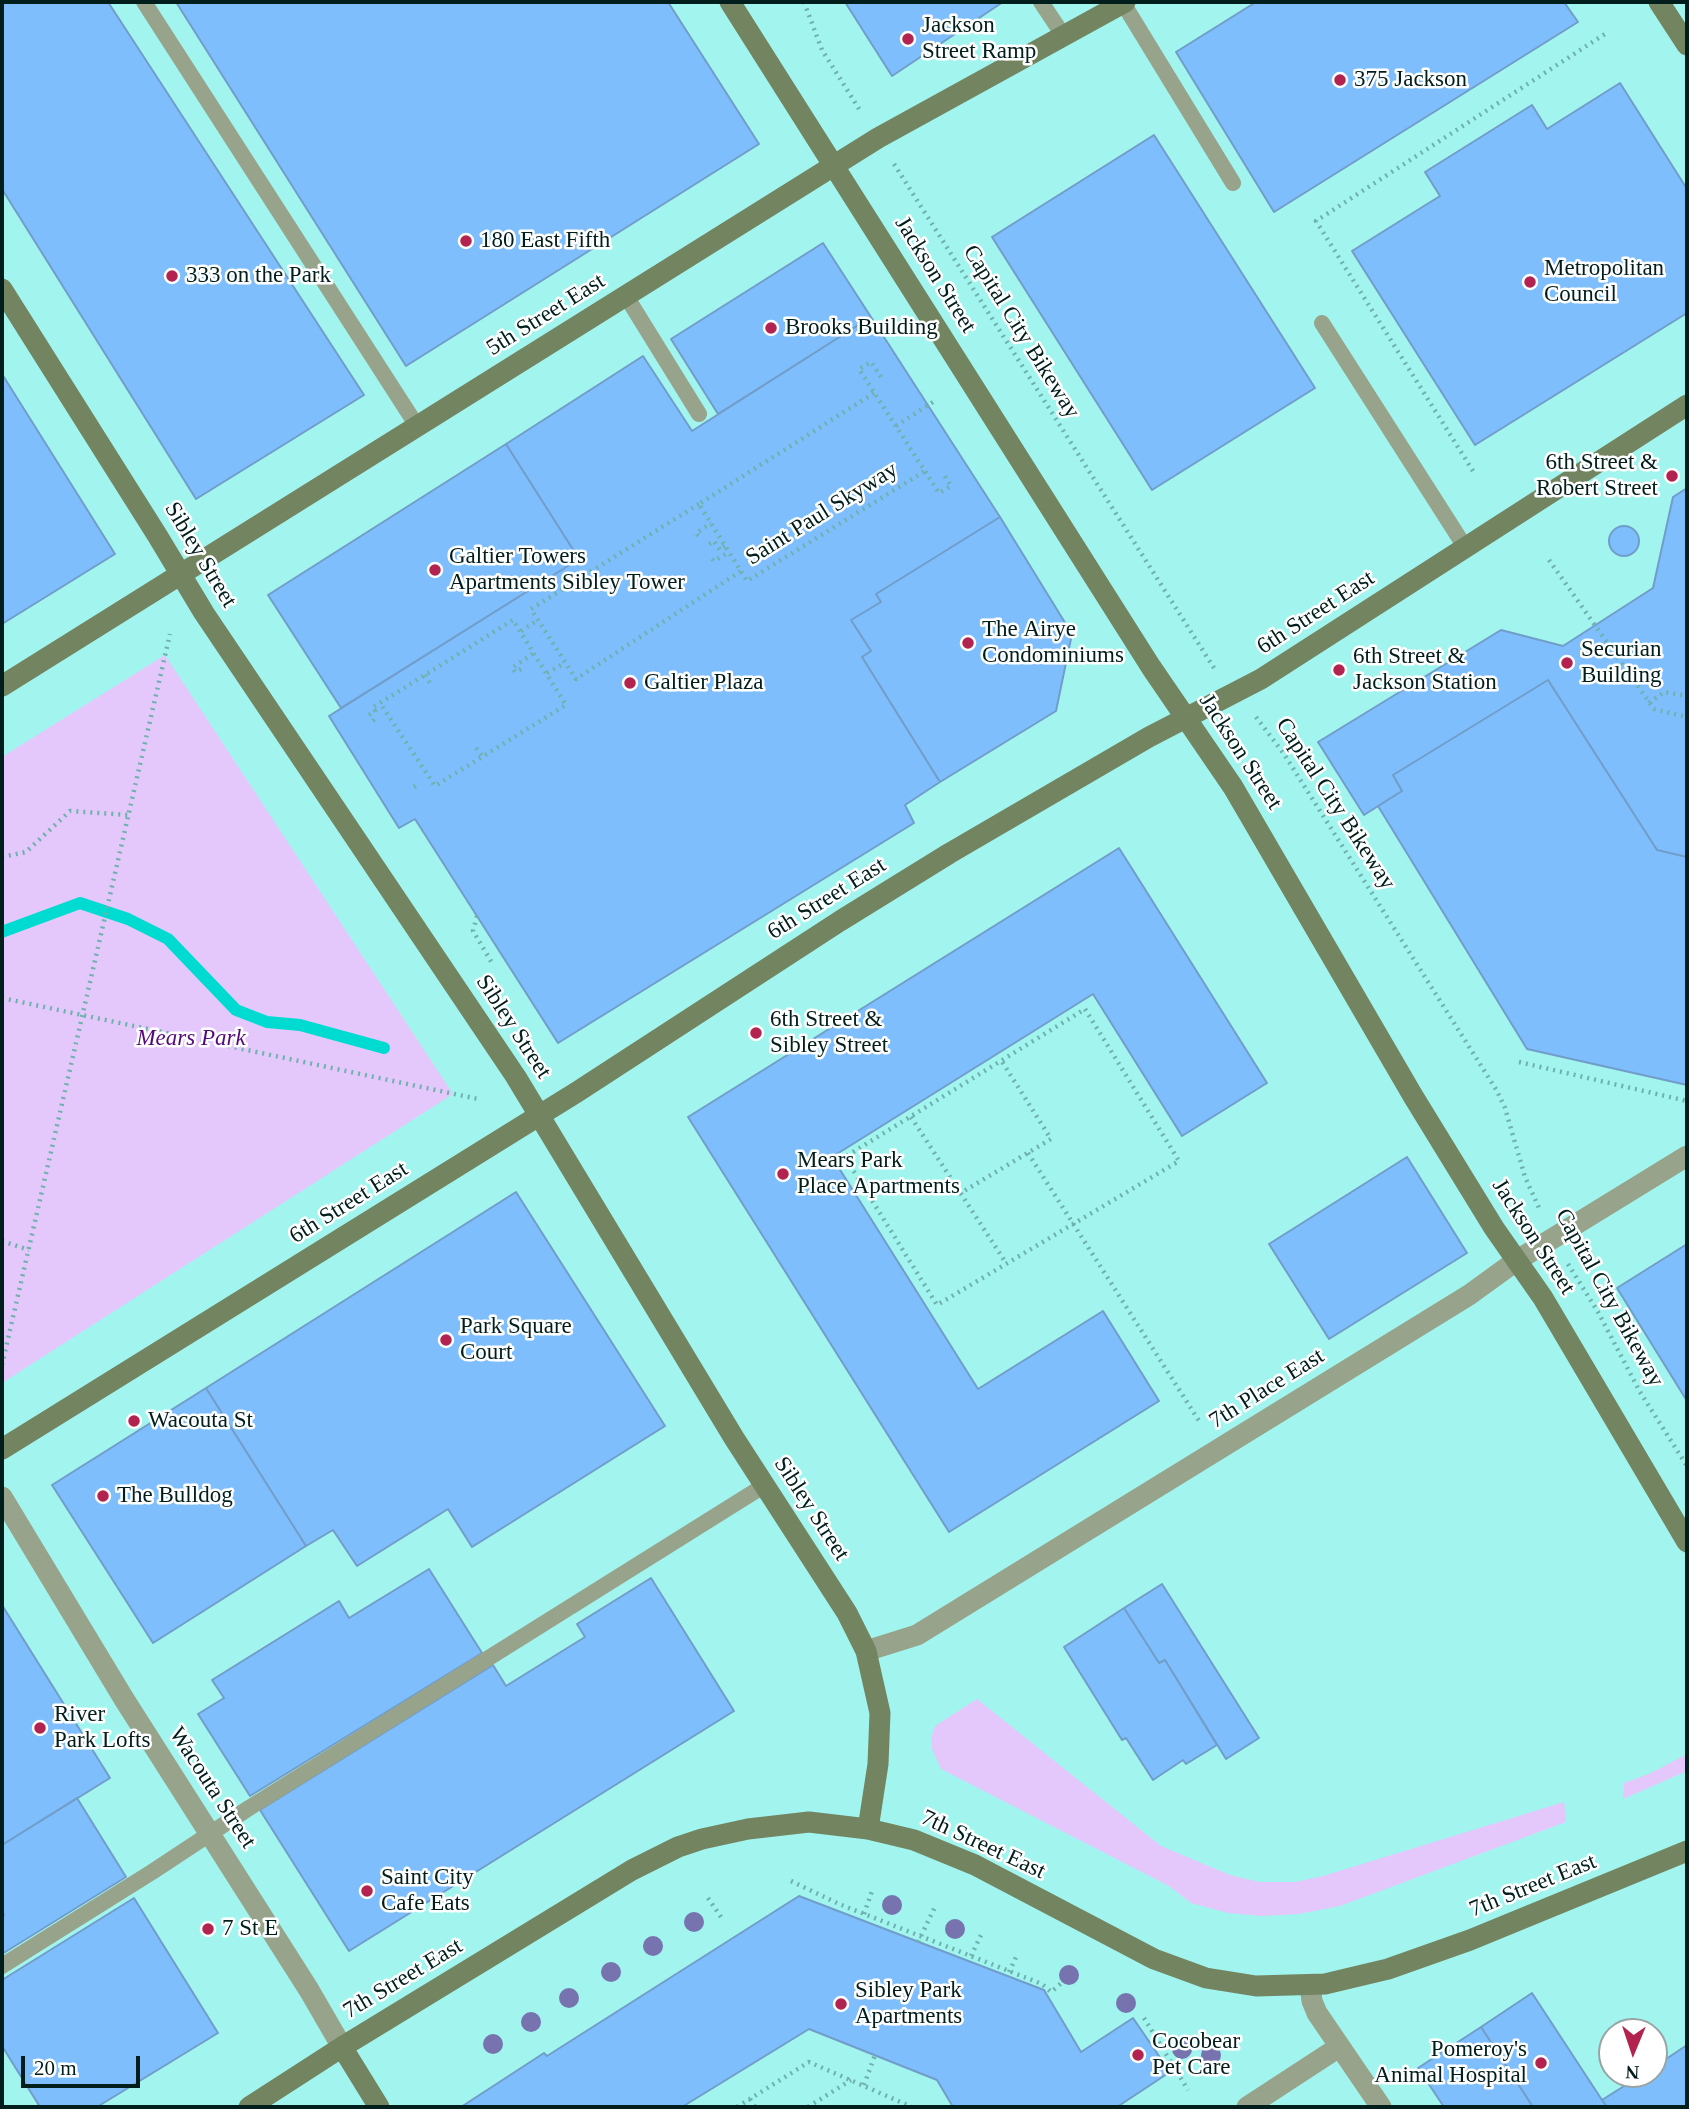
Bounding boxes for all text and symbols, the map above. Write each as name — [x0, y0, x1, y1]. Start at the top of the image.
place label: Jackson Street Ramp — [922, 12, 1036, 66]
marker: Jackson Street Ramp — [900, 31, 916, 47]
place label: 375 Jackson — [1354, 66, 1467, 94]
marker: 375 Jackson — [1332, 72, 1348, 88]
street label: Jackson Street — [888, 212, 982, 338]
place label: 180 East Fifth — [480, 227, 610, 255]
marker: 180 East Fifth — [458, 233, 474, 249]
street label: Capital City Bikeway — [956, 240, 1086, 424]
place label: Metropolitan Council — [1544, 255, 1664, 309]
place label: 333 on the Park — [186, 262, 331, 290]
marker: 333 on the Park — [164, 268, 180, 284]
street label: 5th Street East — [482, 268, 610, 362]
marker: Metropolitan Council — [1522, 274, 1538, 290]
place label: Brooks Building — [785, 314, 938, 342]
marker: Brooks Building — [763, 320, 779, 336]
place label: 6th Street & Robert Street — [1536, 449, 1658, 503]
street label: Saint Paul Skyway — [741, 456, 903, 572]
marker: 6th Street & Robert Street — [1664, 468, 1680, 484]
street label: Sibley Street — [158, 497, 242, 613]
place label: Galtier Towers Apartments Sibley Tower — [449, 543, 685, 597]
marker: Galtier Towers Apartments Sibley Tower — [427, 562, 443, 578]
street label: 6th Street East — [1252, 565, 1380, 661]
place label: The Airye Condominiums — [982, 616, 1124, 670]
marker: The Airye Condominiums — [960, 635, 976, 651]
place label: Securian Building — [1581, 636, 1662, 690]
place label: 6th Street & Jackson Station — [1353, 643, 1497, 697]
marker: Securian Building — [1559, 655, 1575, 671]
marker: 6th Street & Jackson Station — [1331, 662, 1347, 678]
place label: Galtier Plaza — [644, 669, 763, 697]
marker: Galtier Plaza — [622, 675, 638, 691]
street label: Jackson Street — [1192, 689, 1288, 815]
street label: Capital City Bikeway — [1269, 713, 1401, 895]
street label: 6th Street East — [763, 852, 891, 946]
street label: Sibley Street — [469, 970, 557, 1084]
place label: 6th Street & Sibley Street — [770, 1006, 888, 1060]
park label: Mears Park — [136, 1025, 246, 1053]
marker: 6th Street & Sibley Street — [748, 1025, 764, 1041]
place label: Mears Park Place Apartments — [797, 1147, 960, 1201]
street label: 6th Street East — [285, 1156, 413, 1250]
marker: Mears Park Place Apartments — [775, 1166, 791, 1182]
street label: Jackson Street — [1485, 1174, 1581, 1300]
street label: Capital City Bikeway — [1549, 1204, 1669, 1392]
place label: Park Square Court — [460, 1313, 572, 1367]
marker: Park Square Court — [438, 1332, 454, 1348]
street label: 7th Place East — [1204, 1343, 1330, 1435]
place label: Wacouta St — [148, 1407, 253, 1435]
marker: Wacouta St — [126, 1413, 142, 1429]
street label: Sibley Street — [767, 1452, 855, 1566]
place label: The Bulldog — [117, 1482, 233, 1510]
marker: The Bulldog — [95, 1488, 111, 1504]
place label: River Park Lofts — [54, 1701, 150, 1755]
marker: River Park Lofts — [32, 1720, 48, 1736]
street label: Wacouta Street — [162, 1722, 262, 1854]
street label: 7th Street East — [916, 1804, 1050, 1886]
street label: 7th Street East — [1466, 1848, 1600, 1924]
place label: Saint City Cafe Eats — [381, 1864, 474, 1918]
marker: Saint City Cafe Eats — [359, 1883, 375, 1899]
place label: 7 St E — [222, 1915, 278, 1943]
marker: 7 St E — [200, 1921, 216, 1937]
street label: 7th Street East — [338, 1933, 468, 2025]
place label: Sibley Park Apartments — [855, 1977, 962, 2031]
marker: Sibley Park Apartments — [833, 1996, 849, 2012]
north arrow — [1598, 2018, 1668, 2088]
place label: Cocobear Pet Care — [1152, 2028, 1240, 2082]
place label: Pomeroy's Animal Hospital — [1374, 2036, 1527, 2090]
scale bar — [24, 2042, 144, 2086]
marker: Cocobear Pet Care — [1130, 2047, 1146, 2063]
marker: Pomeroy's Animal Hospital — [1533, 2055, 1549, 2071]
text: 20 m — [34, 2056, 77, 2080]
text: N — [1625, 2062, 1640, 2083]

